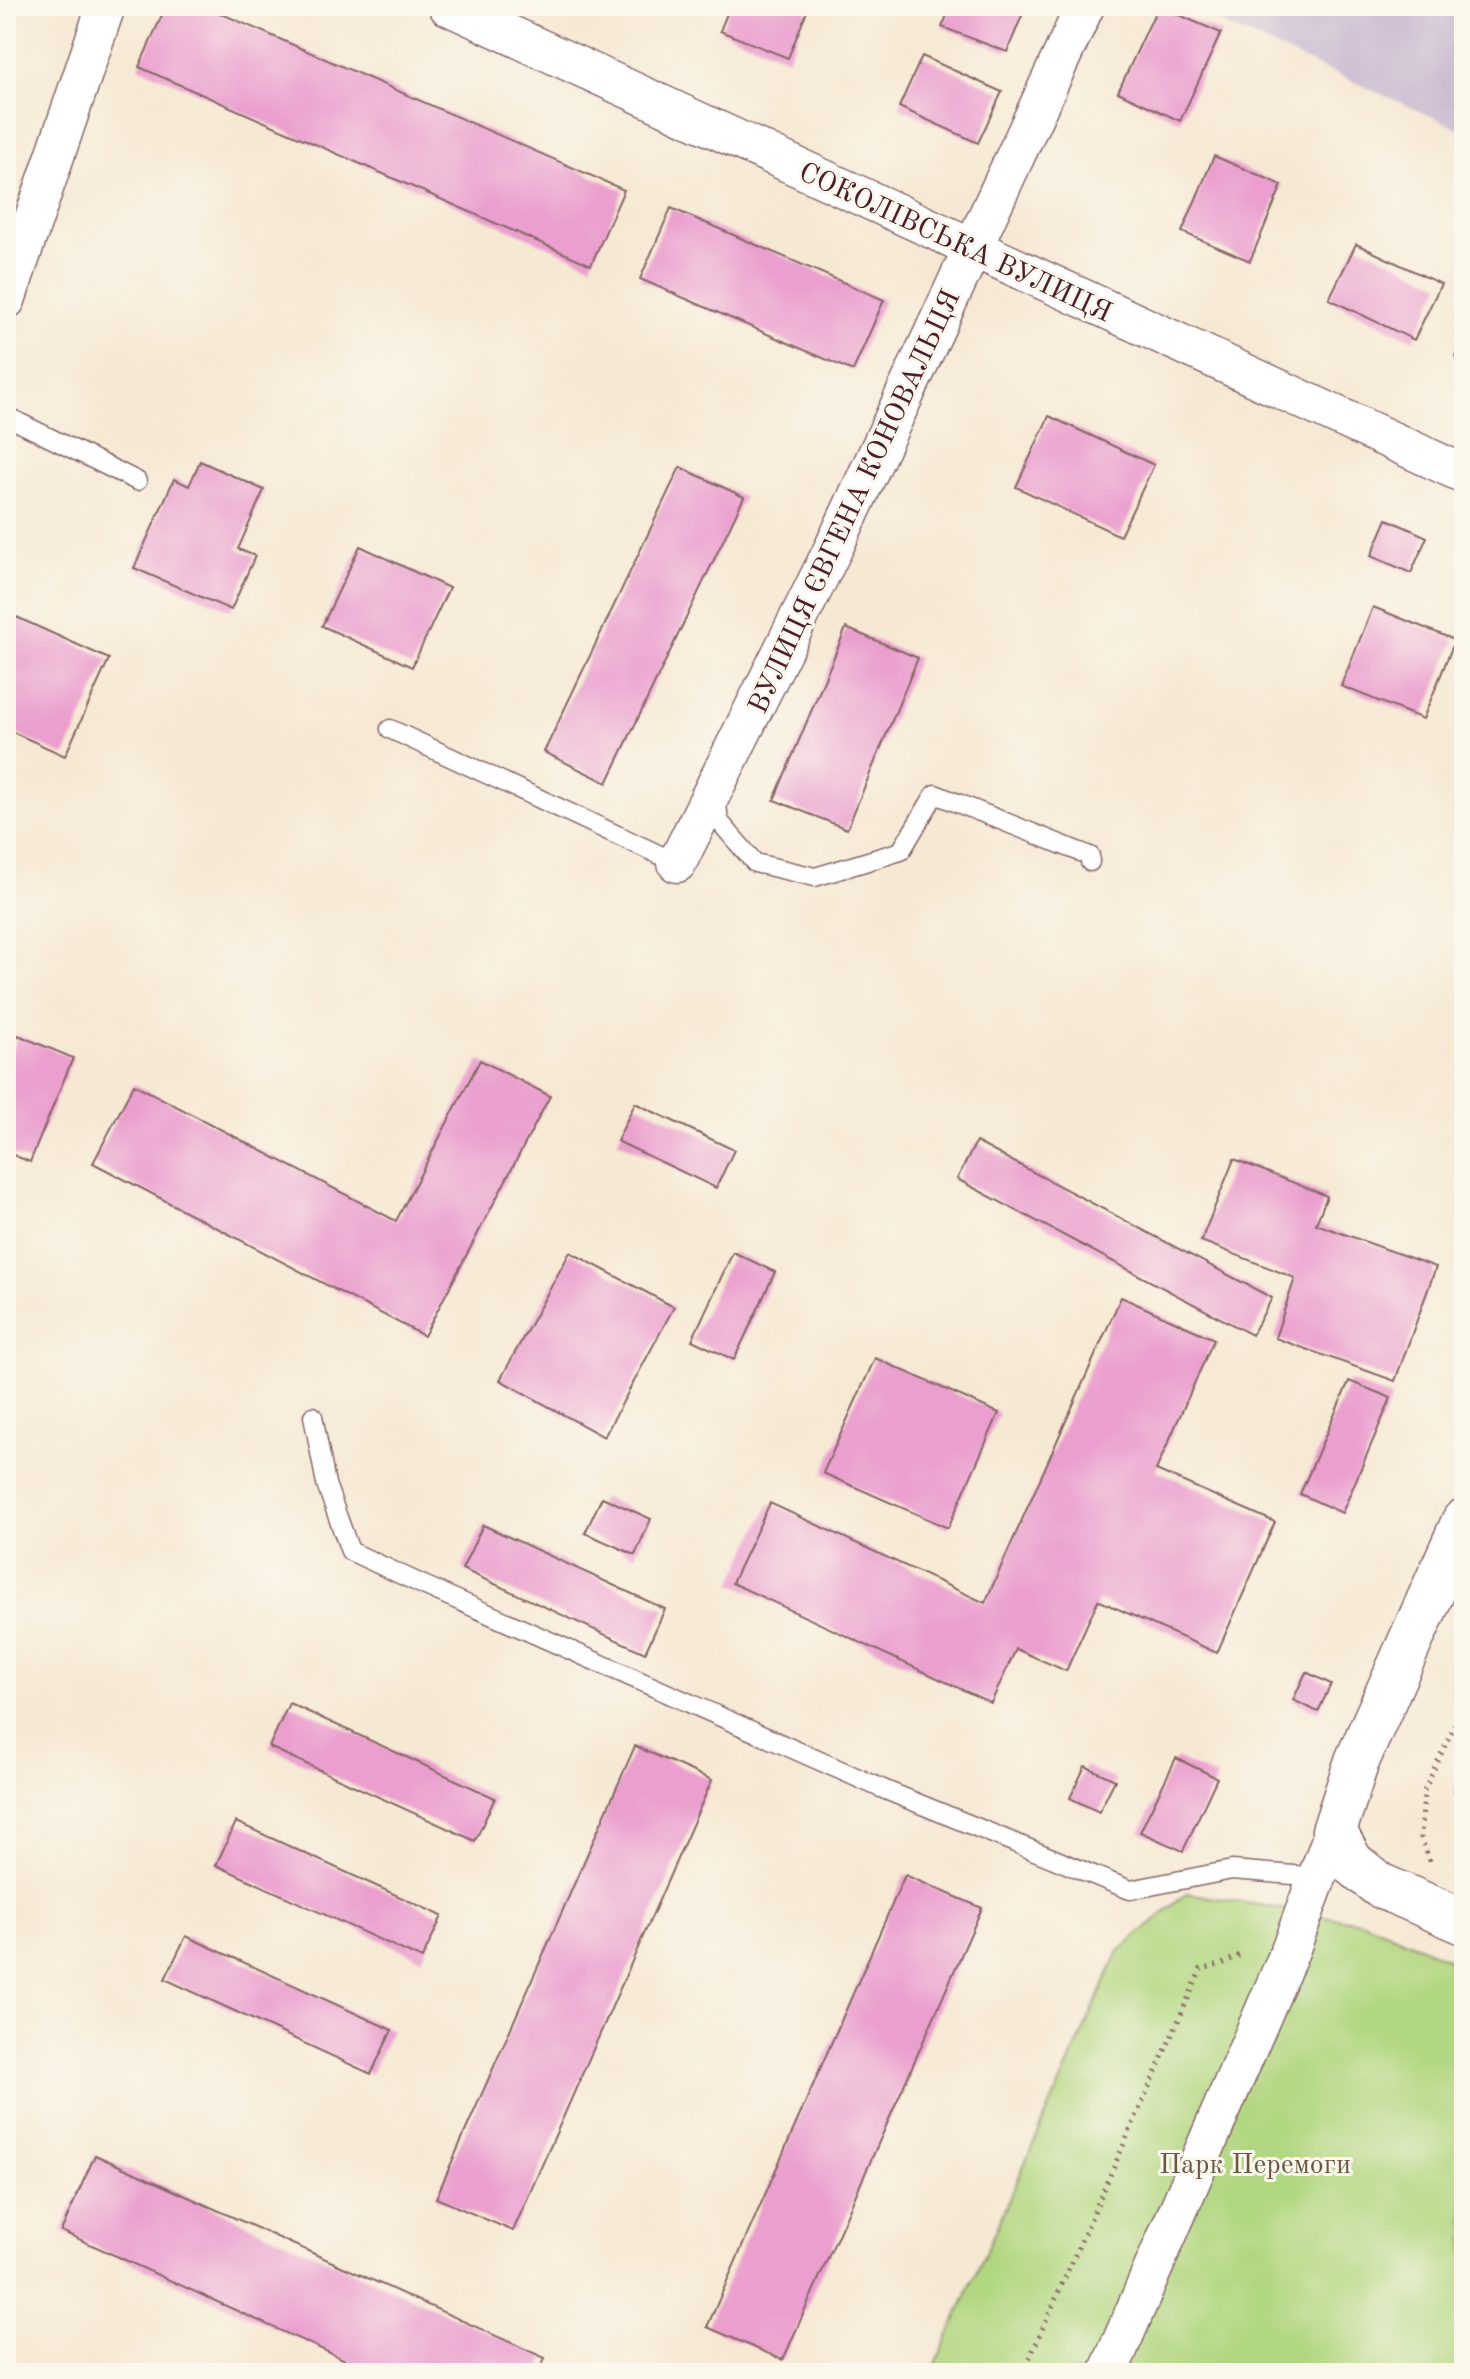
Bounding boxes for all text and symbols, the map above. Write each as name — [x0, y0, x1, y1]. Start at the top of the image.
street label: СОКОЛІВСЬКА ВУЛИЦЯ — [794, 159, 1115, 329]
street label: ВУЛИЦЯ ЄВГЕНА КОНОВАЛЬЦЯ — [745, 286, 966, 718]
park label: Парк Перемоги — [1159, 2152, 1351, 2180]

